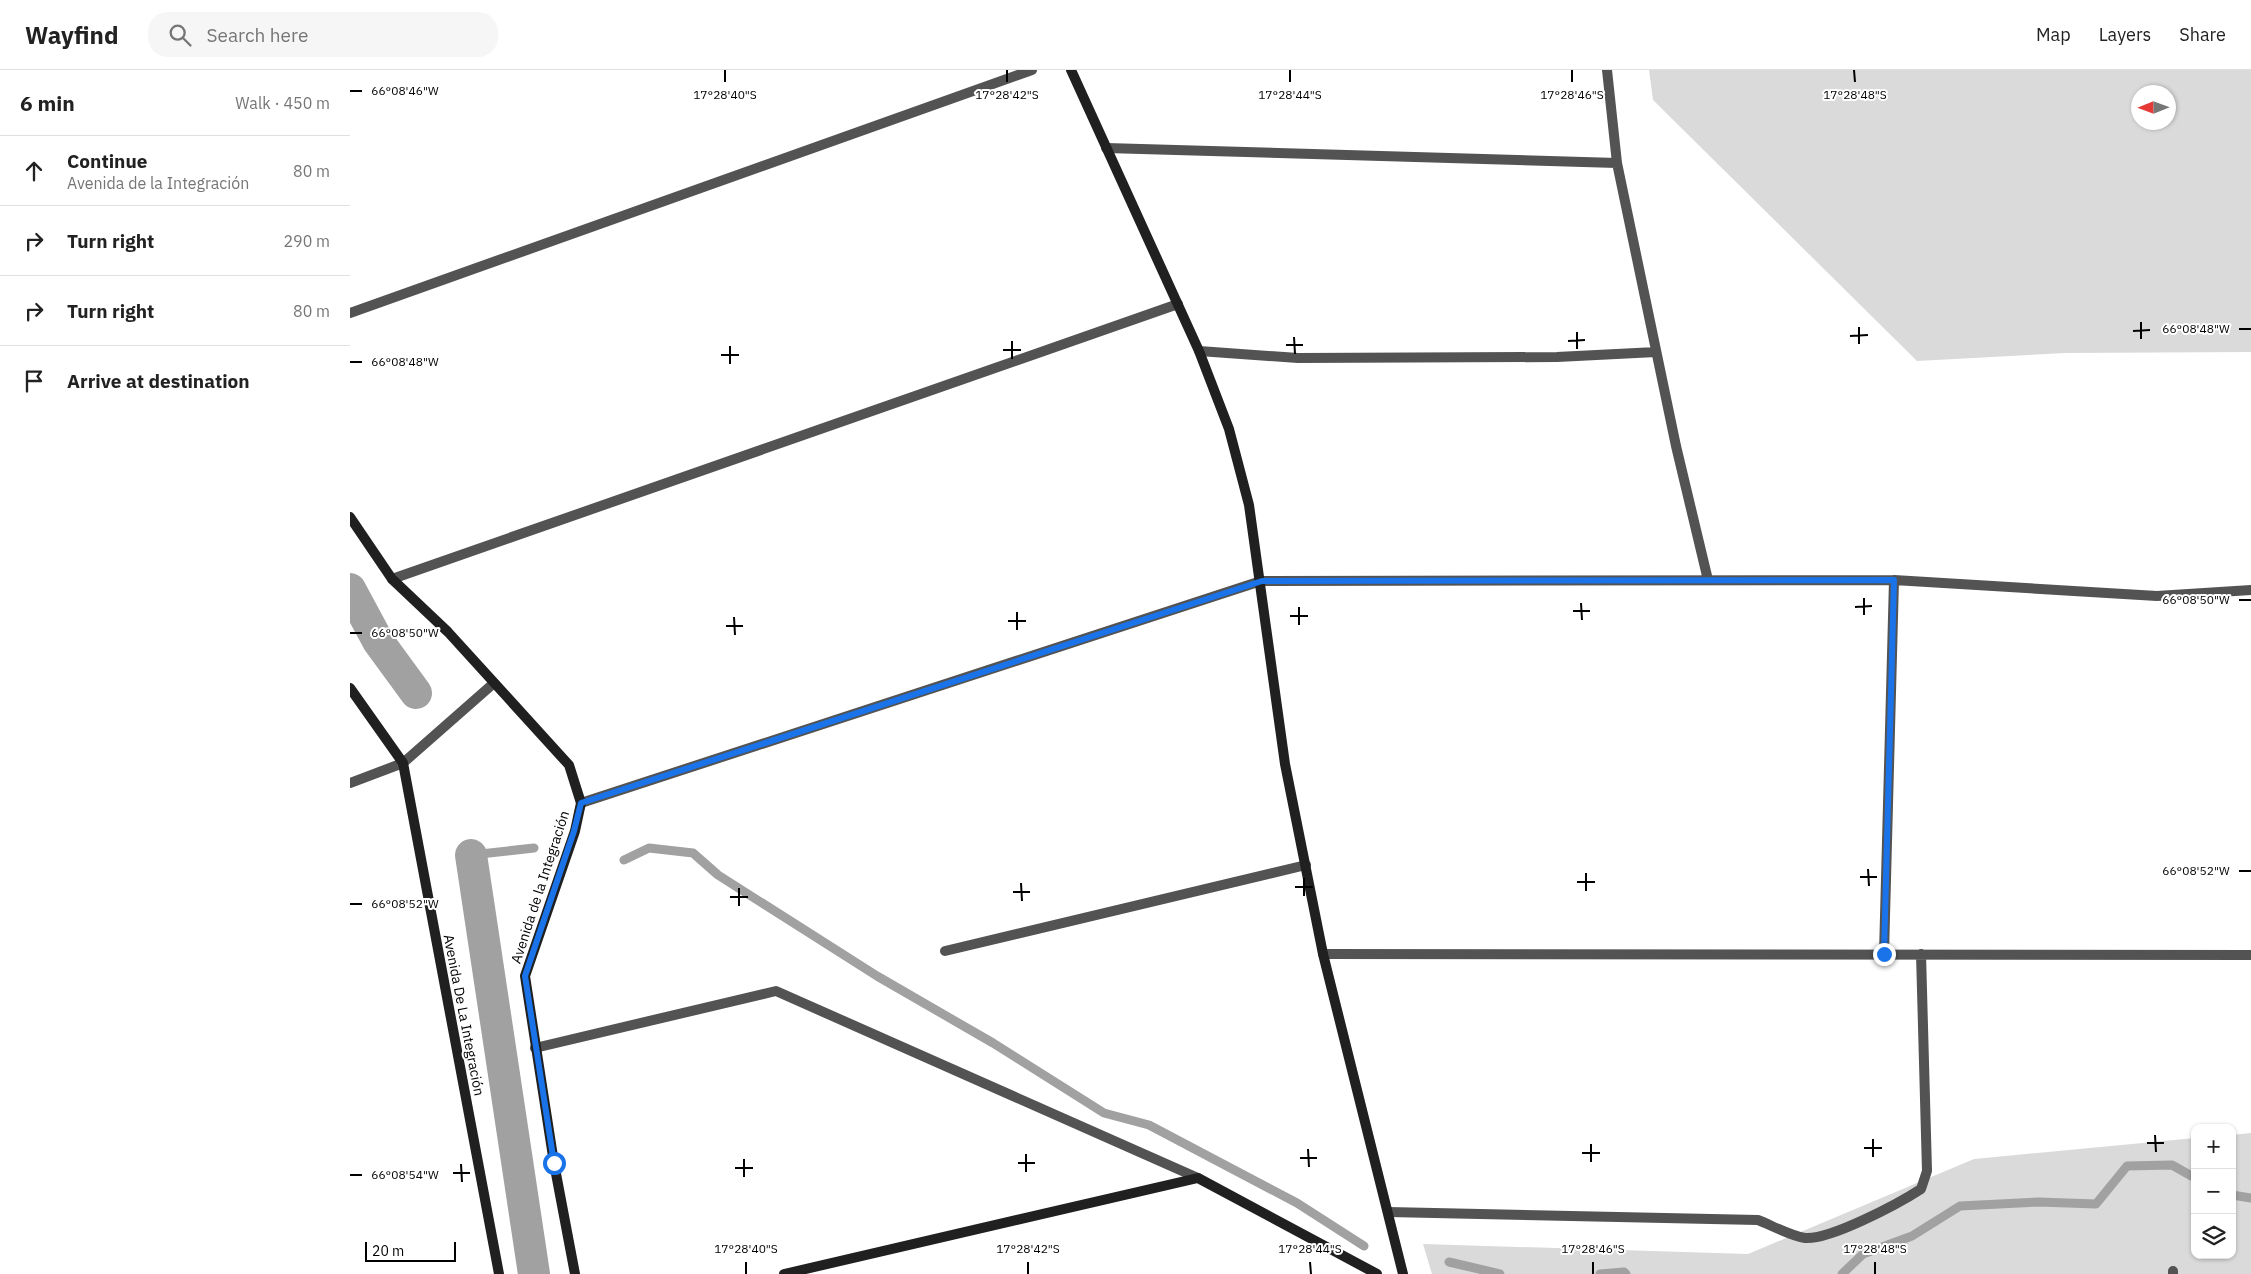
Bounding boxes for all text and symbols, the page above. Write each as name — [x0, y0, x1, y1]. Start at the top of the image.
search box — [148, 12, 498, 57]
text: Wayfind — [25, 19, 118, 51]
icon: search — [166, 21, 194, 49]
text: Search here — [206, 23, 308, 47]
text: Map — [2036, 23, 2071, 46]
text: Layers — [2099, 23, 2151, 46]
text: Share — [2179, 23, 2226, 46]
text: 66°08'46"W — [371, 83, 439, 98]
north arrow — [2131, 85, 2176, 130]
text: 17°28'40"S — [693, 87, 757, 102]
text: 17°28'42"S — [975, 87, 1039, 102]
text: 17°28'44"S — [1258, 87, 1322, 102]
text: 17°28'46"S — [1540, 87, 1604, 102]
text: 17°28'48"S — [1823, 87, 1887, 102]
text: 6 min — [20, 89, 75, 117]
text: Walk · 450 m — [235, 93, 330, 113]
text: Continue — [67, 149, 147, 173]
icon: ahead — [20, 157, 48, 185]
text: 80 m — [293, 161, 330, 181]
text: Avenida de la Integración — [67, 173, 249, 193]
icon: right — [20, 227, 48, 255]
text: Turn right — [67, 229, 154, 253]
text: 290 m — [283, 231, 330, 251]
icon: right — [20, 297, 48, 325]
text: Turn right — [67, 299, 154, 323]
text: 80 m — [293, 301, 330, 321]
text: 66°08'48"W — [2162, 321, 2230, 336]
text: 66°08'48"W — [371, 354, 439, 369]
icon: arrive — [20, 367, 48, 395]
text: Arrive at destination — [67, 369, 250, 393]
text: 66°08'50"W — [2162, 592, 2230, 607]
text: 66°08'50"W — [371, 625, 439, 640]
street label: Avenida de la Integración — [507, 808, 573, 966]
text: 66°08'52"W — [2162, 863, 2230, 878]
text: 66°08'52"W — [371, 896, 439, 911]
street label: Avenida De La Integración — [440, 933, 488, 1097]
route end — [1873, 943, 1896, 966]
map controls — [2191, 1124, 2236, 1259]
button: + — [2191, 1124, 2236, 1169]
route start — [543, 1152, 566, 1175]
text: 66°08'54"W — [371, 1167, 439, 1182]
button: − — [2191, 1169, 2236, 1214]
button: layers — [2191, 1214, 2236, 1259]
scale bar — [365, 1239, 456, 1262]
text: 17°28'40"S — [714, 1241, 778, 1256]
text: 17°28'42"S — [996, 1241, 1060, 1256]
text: 17°28'44"S — [1278, 1241, 1342, 1256]
text: 17°28'46"S — [1561, 1241, 1625, 1256]
text: 17°28'48"S — [1843, 1241, 1907, 1256]
text: 20 m — [372, 1242, 404, 1260]

